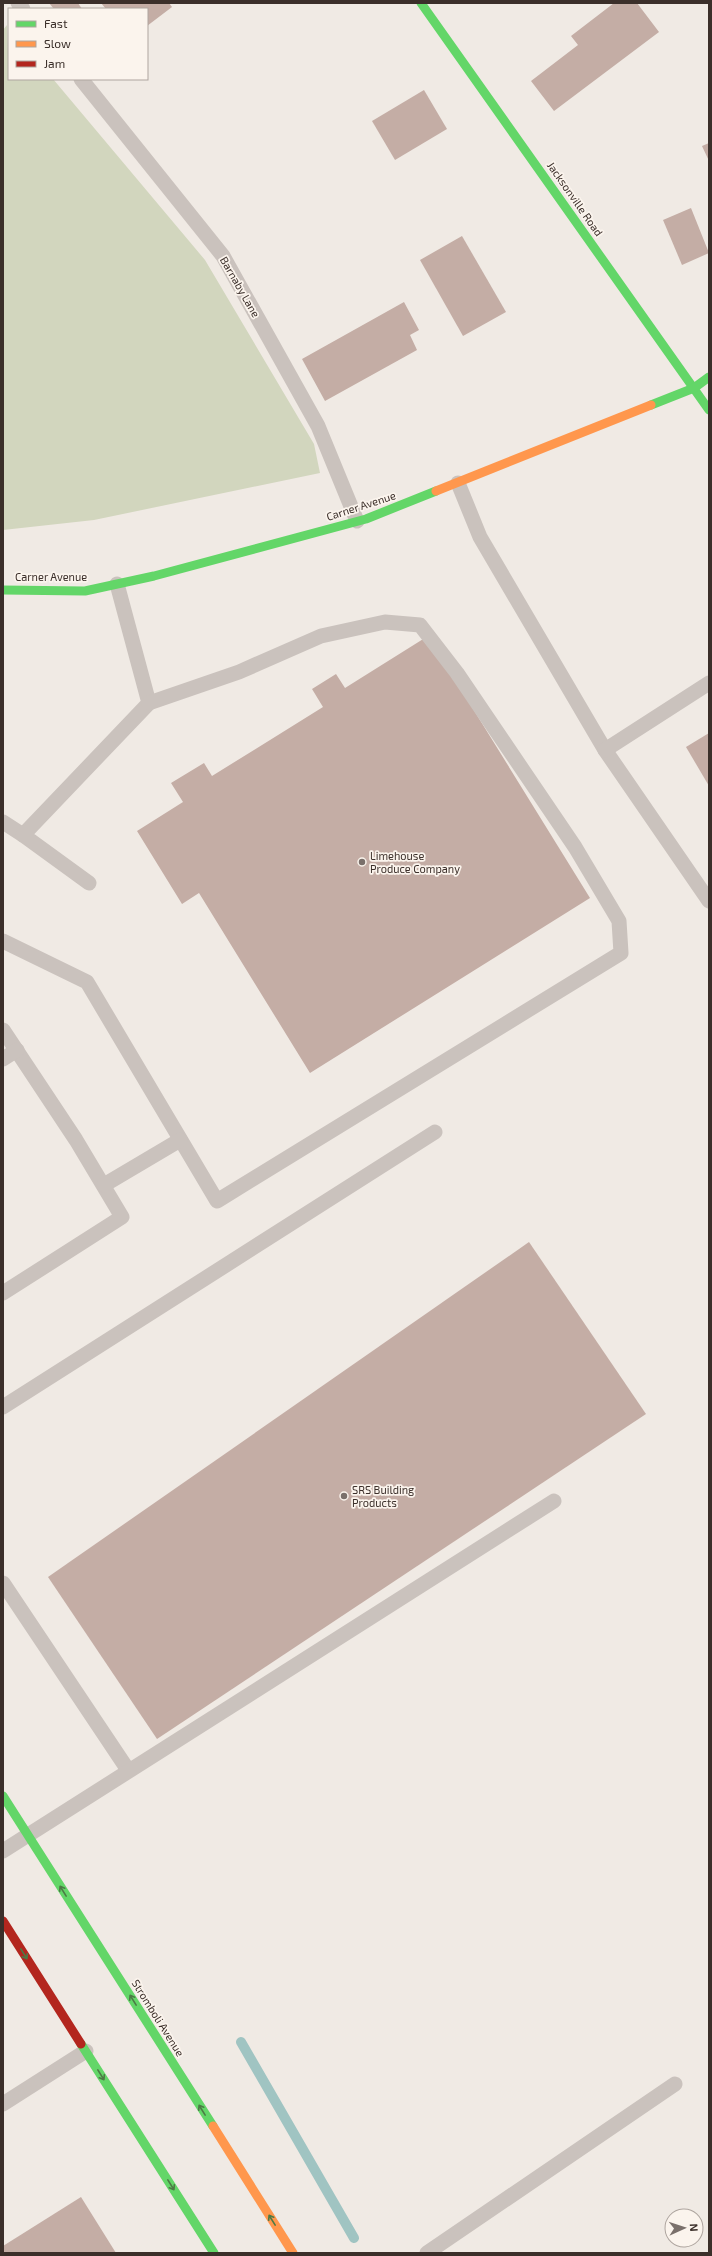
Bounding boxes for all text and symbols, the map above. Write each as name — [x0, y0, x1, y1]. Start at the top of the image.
legend — [8, 8, 148, 80]
text: Fast — [44, 16, 68, 30]
text: Slow — [44, 36, 71, 50]
text: Jam — [44, 56, 65, 70]
street label: Jacksonville Road — [545, 159, 606, 238]
street label: Barnaby Lane — [218, 254, 263, 319]
street label: Carner Avenue — [324, 488, 397, 523]
street label: Carner Avenue — [15, 570, 87, 583]
place label: Limehouse Produce Company — [370, 849, 460, 875]
marker: Limehouse Produce Company — [357, 857, 367, 867]
place label: SRS Building Products — [352, 1483, 414, 1509]
marker: SRS Building Products — [339, 1491, 349, 1501]
one-way arrow — [59, 1886, 67, 1897]
one-way arrow — [20, 1948, 28, 1959]
street label: Stromboli Avenue — [130, 1977, 187, 2059]
one-way arrow — [128, 1995, 137, 2006]
one-way arrow — [97, 2069, 105, 2080]
one-way arrow — [198, 2105, 206, 2116]
one-way arrow — [167, 2179, 175, 2191]
north arrow — [664, 2208, 704, 2248]
one-way arrow — [268, 2215, 276, 2226]
text: N — [688, 2223, 701, 2232]

